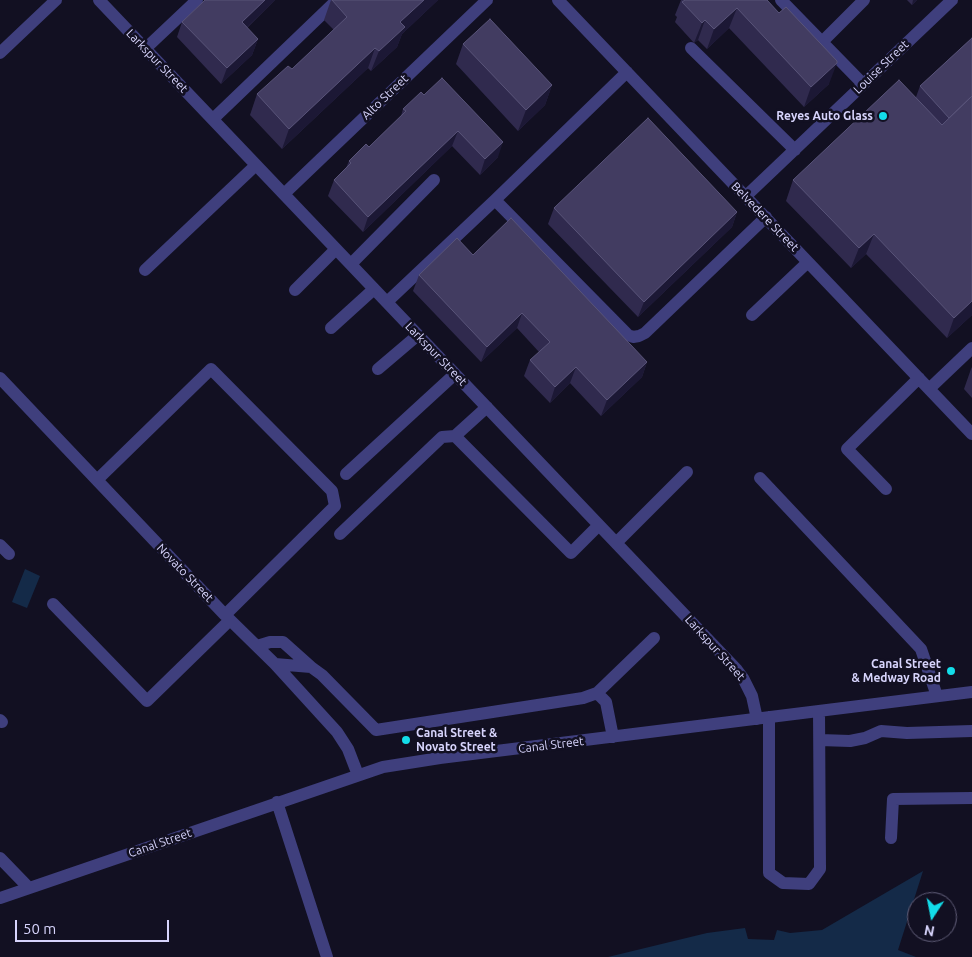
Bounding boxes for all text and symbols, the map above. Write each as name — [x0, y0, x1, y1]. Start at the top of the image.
street label: Larkspur Street — [123, 26, 191, 96]
street label: Louise Street — [850, 37, 912, 97]
street label: Alto Street — [359, 71, 411, 123]
place label: Reyes Auto Glass — [776, 109, 873, 123]
marker: Reyes Auto Glass — [877, 110, 889, 122]
street label: Belvedere Street — [728, 179, 802, 255]
street label: Larkspur Street — [402, 319, 470, 389]
street label: Novato Street — [154, 541, 216, 605]
street label: Larkspur Street — [682, 612, 748, 684]
place label: Canal Street & Medway Road — [852, 657, 941, 685]
marker: Canal Street & Medway Road — [945, 665, 957, 677]
place label: Canal Street & Novato Street — [416, 726, 497, 754]
marker: Canal Street & Novato Street — [400, 734, 412, 746]
street label: Canal Street — [517, 734, 585, 756]
street label: Canal Street — [126, 825, 194, 861]
north arrow — [907, 892, 957, 942]
scale bar — [18, 910, 171, 942]
text: 50 m — [23, 920, 56, 937]
text: N — [923, 922, 936, 940]

